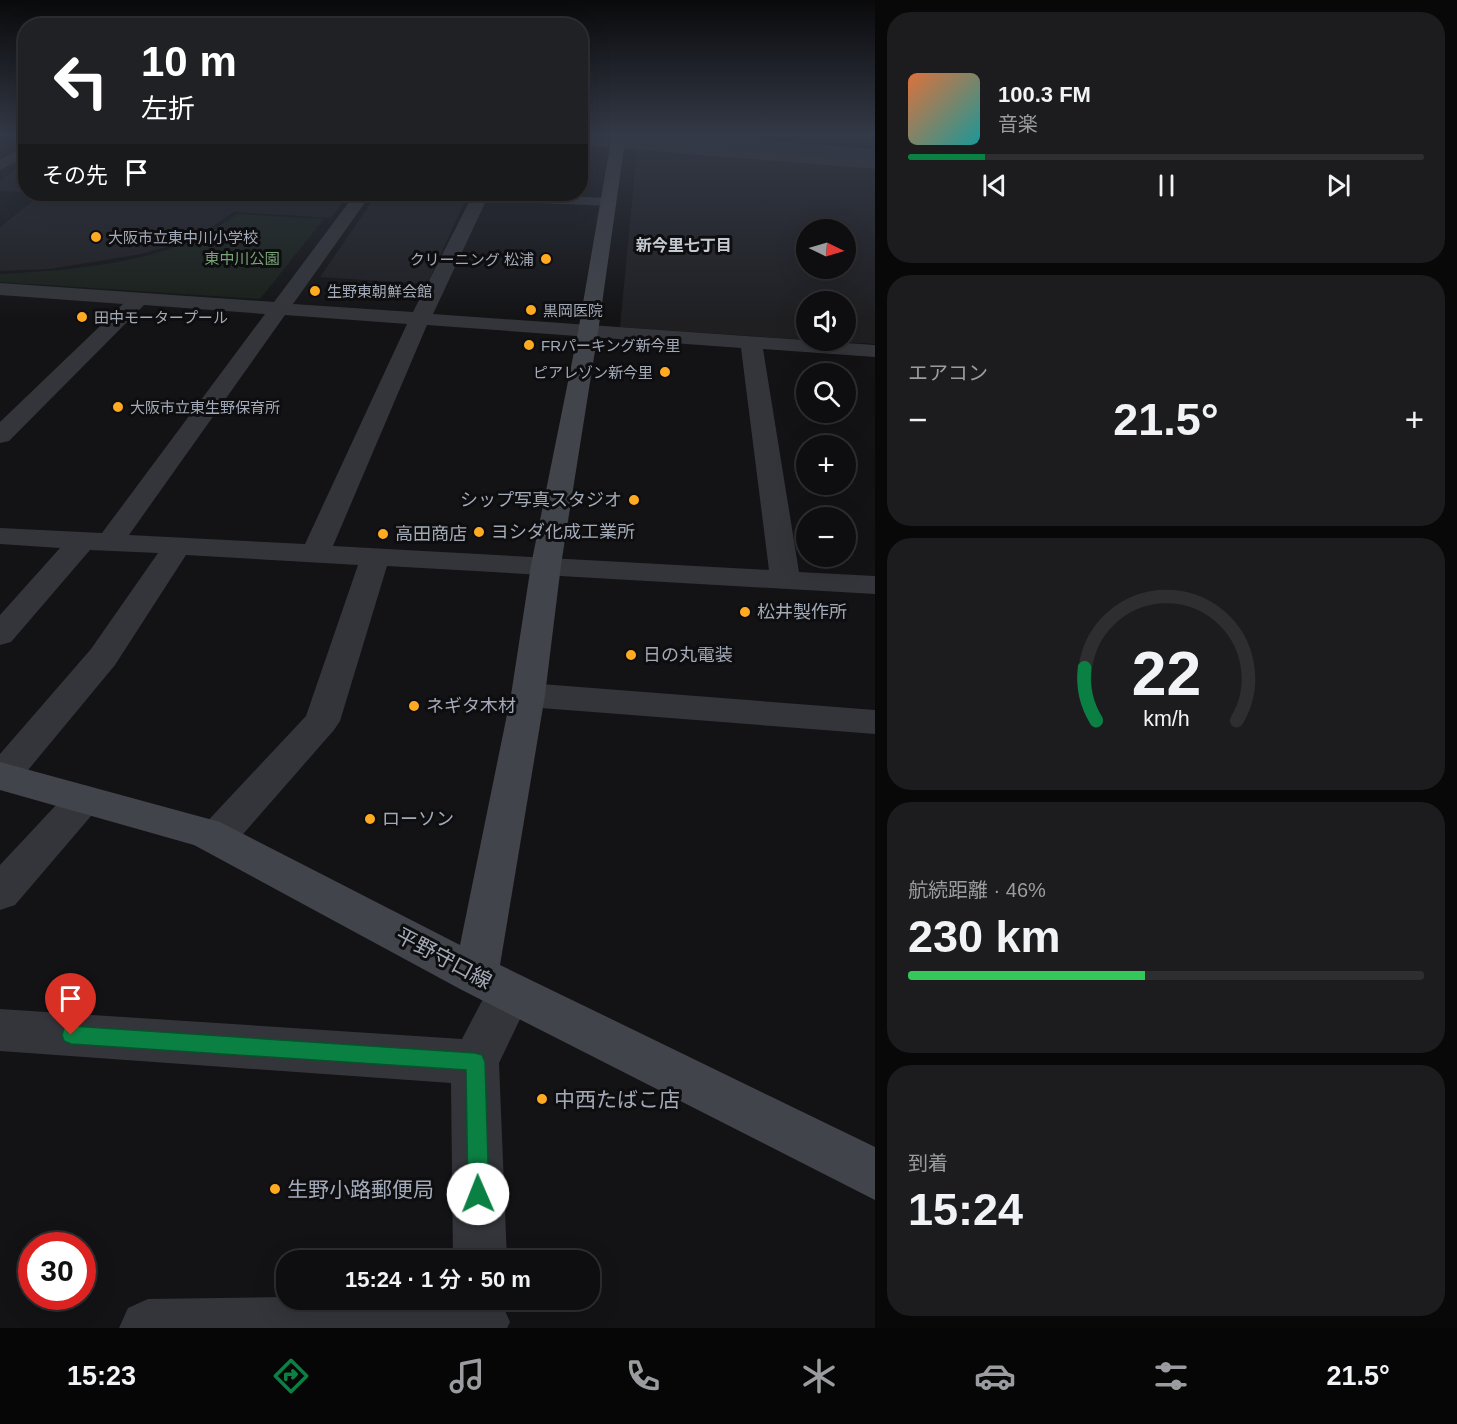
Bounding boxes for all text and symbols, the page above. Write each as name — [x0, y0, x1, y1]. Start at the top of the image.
text: 10 m — [141, 38, 237, 85]
icon: left — [42, 42, 120, 120]
text: 100.3 FM — [998, 82, 1091, 107]
text: 左折 — [141, 94, 195, 124]
text: 音楽 — [998, 113, 1038, 135]
icon: arrive — [120, 156, 153, 189]
text: その先 — [42, 163, 108, 188]
icon: previous — [978, 169, 1011, 202]
icon: pause — [1150, 169, 1183, 202]
icon: next — [1322, 169, 1355, 202]
north arrow — [796, 219, 856, 279]
map controls — [796, 219, 856, 567]
place label: 大阪市立東中川小学校 — [108, 229, 258, 246]
marker: 大阪市立東中川小学校 — [89, 230, 103, 244]
district label: 新今里七丁目 — [636, 237, 732, 254]
park label: 東中川公園 — [204, 250, 280, 267]
place label: クリーニング 松浦 — [410, 251, 534, 268]
marker: クリーニング 松浦 — [539, 252, 553, 266]
place label: 生野東朝鮮会館 — [327, 283, 432, 300]
marker: 生野東朝鮮会館 — [308, 284, 322, 298]
button: sound — [796, 291, 856, 351]
place label: 黒岡医院 — [543, 302, 603, 319]
marker: 黒岡医院 — [524, 303, 538, 317]
place label: 田中モータープール — [94, 309, 228, 326]
marker: 田中モータープール — [75, 310, 89, 324]
place label: FRパーキング新今里 — [541, 337, 681, 354]
marker: FRパーキング新今里 — [522, 338, 536, 352]
text: エアコン — [908, 362, 988, 384]
button: search — [796, 363, 856, 423]
place label: ピアレゾン新今里 — [533, 364, 653, 381]
marker: ピアレゾン新今里 — [658, 365, 672, 379]
text: 21.5° — [1113, 394, 1219, 445]
place label: 大阪市立東生野保育所 — [130, 399, 280, 416]
marker: 大阪市立東生野保育所 — [111, 400, 125, 414]
text: − — [908, 401, 927, 438]
text: + — [1405, 401, 1424, 438]
button: + — [796, 435, 856, 495]
place label: シップ写真スタジオ — [460, 490, 622, 510]
marker: シップ写真スタジオ — [627, 493, 641, 507]
button: − — [796, 507, 856, 567]
place label: ヨシダ化成工業所 — [491, 522, 635, 542]
place label: 高田商店 — [395, 524, 467, 544]
marker: ヨシダ化成工業所 — [472, 525, 486, 539]
marker: 高田商店 — [376, 527, 390, 541]
place label: 松井製作所 — [757, 602, 847, 622]
marker: 松井製作所 — [738, 605, 752, 619]
text: 22 — [1131, 639, 1201, 708]
place label: 日の丸電装 — [643, 645, 733, 665]
marker: 日の丸電装 — [624, 648, 638, 662]
place label: ネギタ木材 — [426, 696, 516, 716]
marker: ネギタ木材 — [407, 699, 421, 713]
text: km/h — [1143, 707, 1189, 731]
place label: ローソン — [382, 809, 454, 829]
marker: ローソン — [363, 812, 377, 826]
text: 航続距離 · 46% — [908, 879, 1046, 901]
text: 230 km — [908, 911, 1061, 962]
street label: 平野守口線 — [392, 923, 496, 993]
pin — [45, 973, 96, 1035]
icon: arrive — [54, 982, 87, 1015]
place label: 中西たばこ店 — [554, 1088, 680, 1111]
marker: 中西たばこ店 — [535, 1092, 549, 1106]
text: 到着 — [908, 1152, 948, 1174]
position arrow — [446, 1162, 510, 1226]
place label: 生野小路郵便局 — [287, 1178, 434, 1201]
marker: 生野小路郵便局 — [268, 1182, 282, 1196]
text: 15:24 — [908, 1184, 1023, 1235]
speed limit sign: 30 — [18, 1232, 96, 1310]
text: 15:24 · 1 分 · 50 m — [345, 1267, 531, 1292]
icon: directions — [270, 1355, 312, 1397]
icon: music — [446, 1355, 488, 1397]
icon: phone — [622, 1355, 664, 1397]
icon: climate — [798, 1355, 840, 1397]
icon: car — [974, 1355, 1016, 1397]
icon: filters — [1150, 1355, 1192, 1397]
text: 15:23 — [67, 1361, 136, 1391]
text: 21.5° — [1327, 1361, 1390, 1391]

